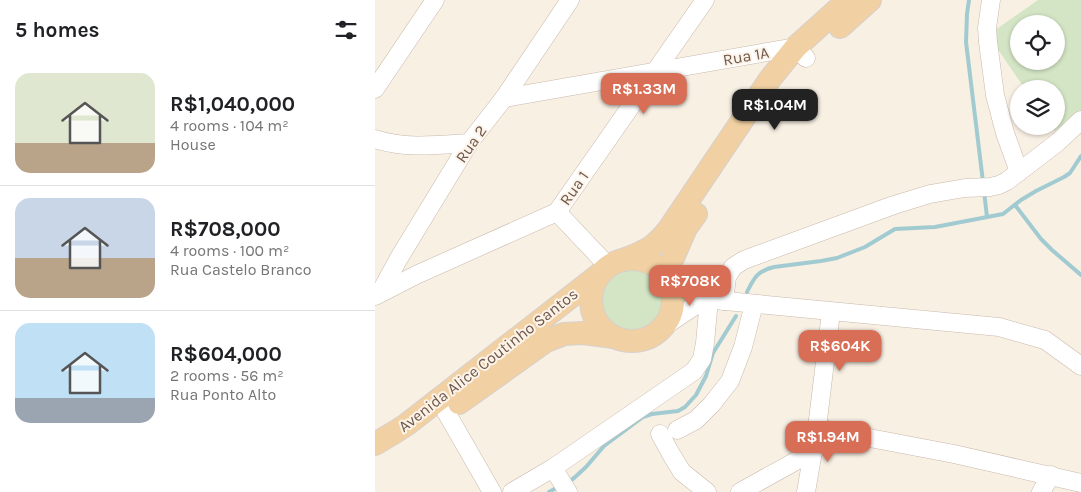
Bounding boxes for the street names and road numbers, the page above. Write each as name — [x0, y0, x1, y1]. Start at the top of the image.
street label: Rua 1A — [721, 43, 771, 69]
street label: Rua 2 — [451, 122, 491, 166]
street label: Rua 1 — [555, 167, 593, 209]
street label: Avenida Alice Coutinho Santos — [394, 284, 582, 436]

